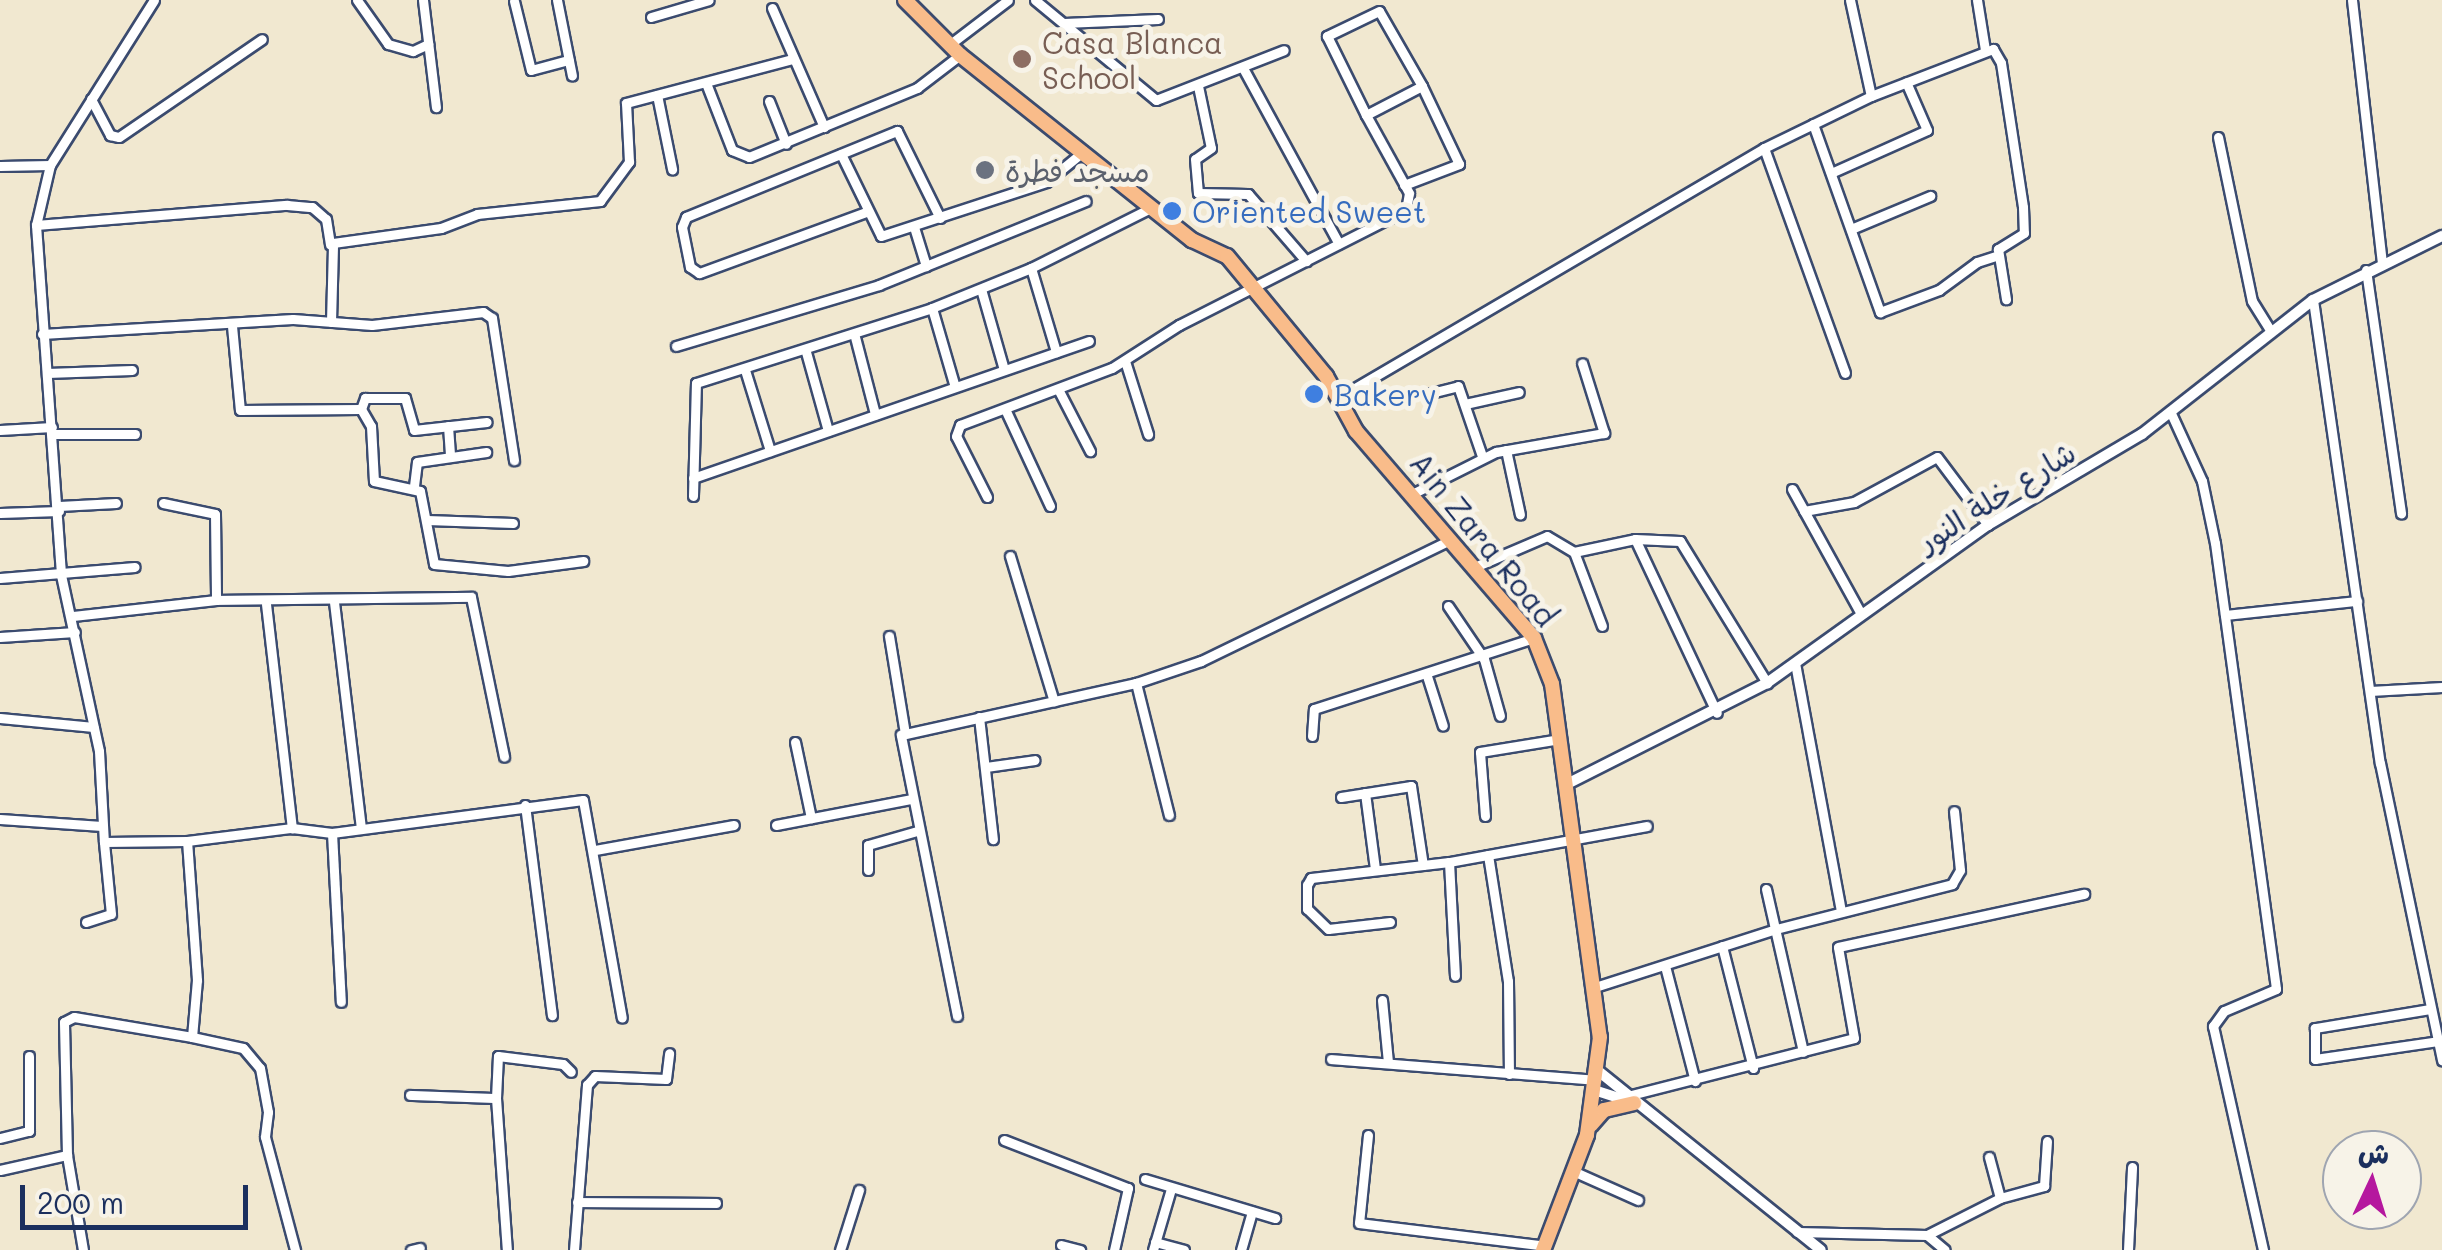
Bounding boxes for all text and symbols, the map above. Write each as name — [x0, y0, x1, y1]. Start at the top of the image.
place label: Casa Blanca School — [1042, 24, 1223, 94]
marker: Casa Blanca School — [1011, 48, 1033, 70]
place label: مسجد فطرة — [1005, 152, 1150, 188]
marker: مسجد فطرة — [974, 159, 996, 181]
place label: Oriented Sweet — [1192, 193, 1426, 229]
marker: Oriented Sweet — [1161, 200, 1183, 222]
place label: Bakery — [1334, 376, 1437, 412]
marker: Bakery — [1303, 383, 1325, 405]
street label: شارع خلة النور — [1910, 433, 2082, 559]
street label: Ain Zara Road — [1403, 445, 1565, 633]
north arrow — [2322, 1130, 2422, 1230]
text: ش — [2357, 1133, 2391, 1171]
scale bar — [25, 1165, 252, 1227]
text: 200 m — [37, 1182, 124, 1222]

